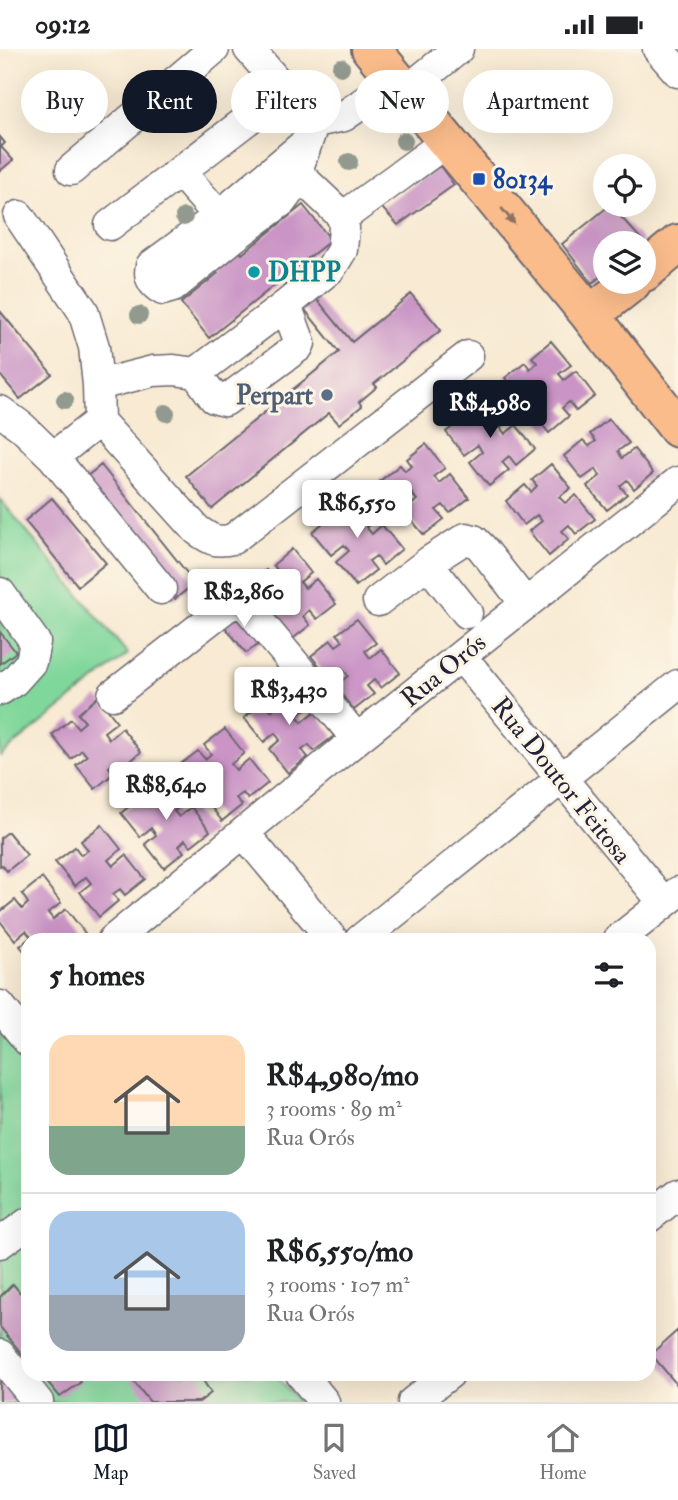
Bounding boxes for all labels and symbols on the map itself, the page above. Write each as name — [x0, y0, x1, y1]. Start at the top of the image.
place label: 80134 — [493, 164, 554, 196]
marker: 80134 — [471, 171, 487, 187]
one-way arrow — [500, 206, 515, 224]
place label: DHPP — [268, 257, 341, 289]
marker: DHPP — [246, 264, 262, 280]
place label: Perpart — [236, 380, 314, 413]
pin: R$4,980 — [425, 381, 555, 440]
marker: Perpart — [319, 387, 335, 403]
pin: R$6,550 — [292, 481, 422, 540]
pin: R$2,860 — [179, 569, 309, 629]
street label: Rua Orós — [395, 627, 493, 715]
pin: R$3,430 — [224, 667, 354, 727]
street label: Rua Doutor Feitosa — [484, 691, 638, 871]
pin: R$8,640 — [101, 763, 231, 822]

